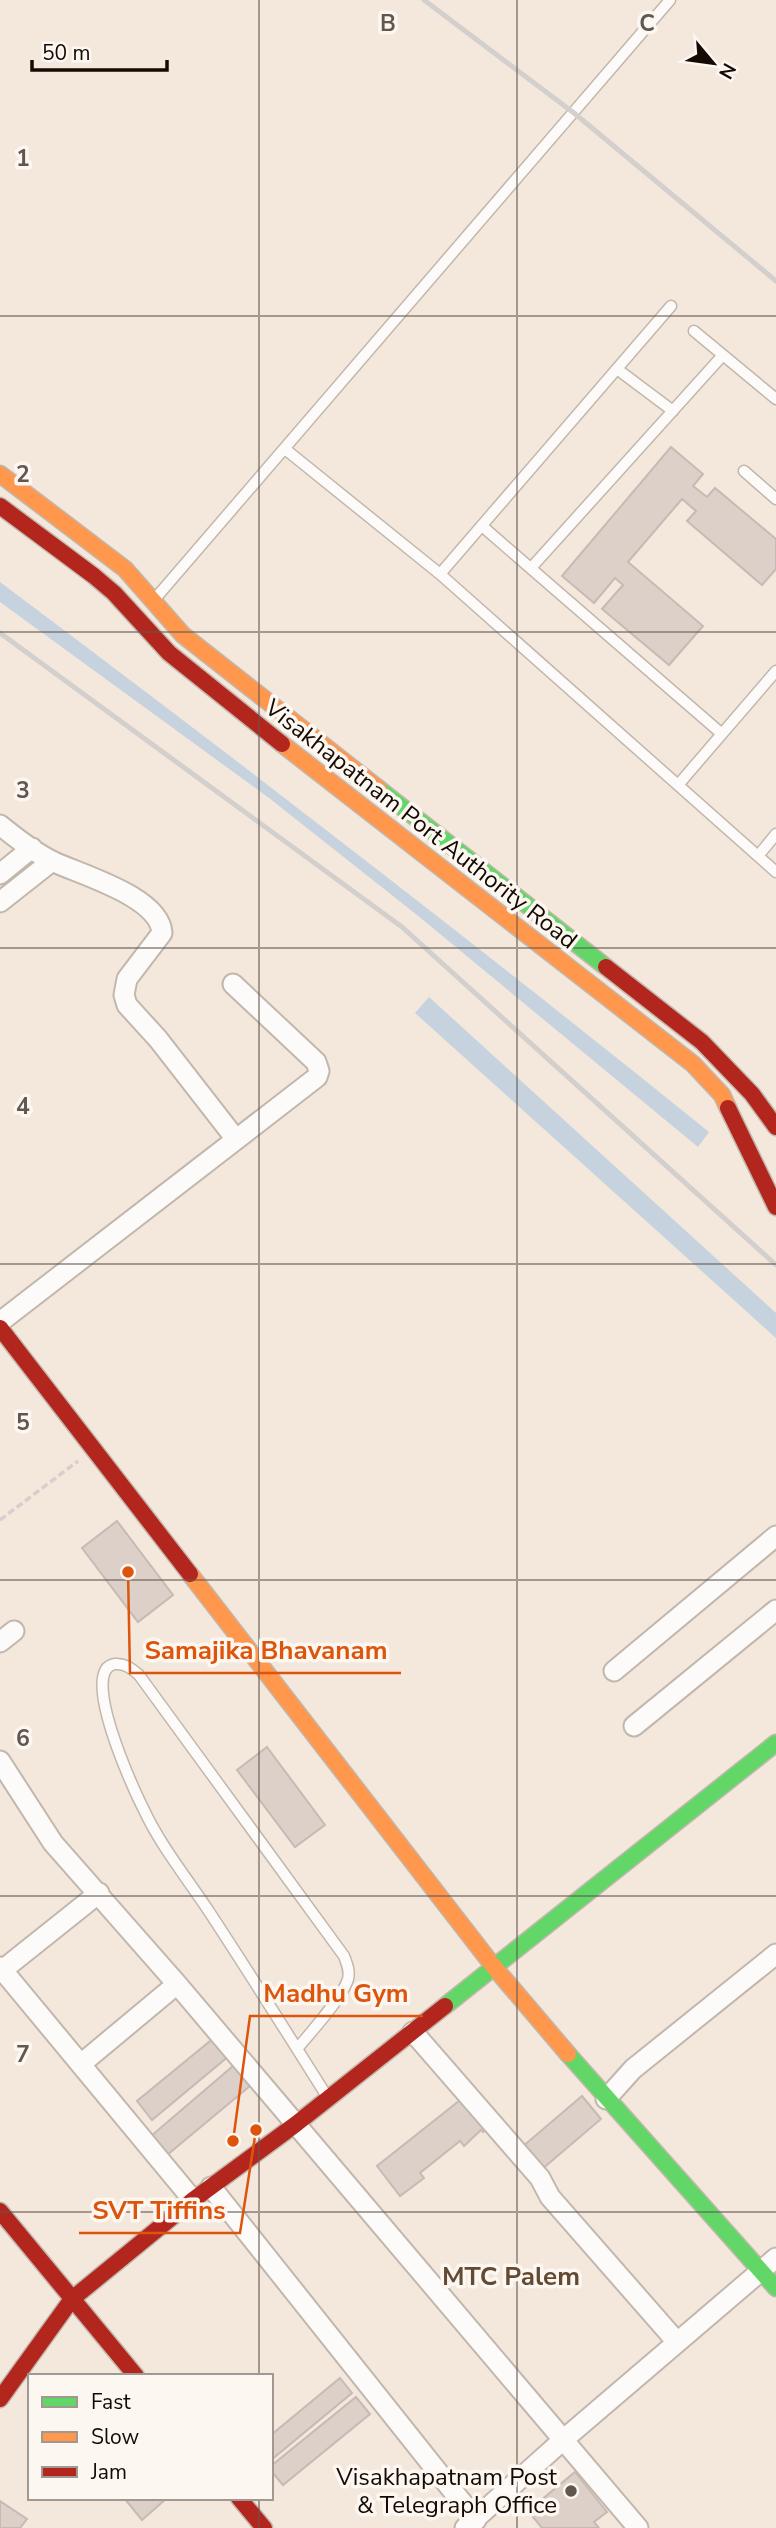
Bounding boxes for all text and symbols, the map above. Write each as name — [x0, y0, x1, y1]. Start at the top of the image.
text: B — [380, 8, 396, 39]
text: C — [639, 8, 655, 39]
scale bar — [32, 28, 166, 72]
north arrow — [678, 28, 748, 98]
text: 50 m — [42, 39, 91, 67]
text: N — [712, 58, 742, 83]
text: 1 — [16, 143, 30, 174]
text: 2 — [16, 459, 30, 490]
street label: Visakhapatnam Port Authority Road — [257, 691, 584, 956]
text: 3 — [16, 775, 30, 806]
text: 4 — [16, 1091, 30, 1122]
text: 5 — [16, 1407, 30, 1438]
callout: Samajika Bhavanam — [130, 1626, 401, 1673]
text: Samajika Bhavanam — [144, 1633, 388, 1668]
text: 6 — [16, 1723, 30, 1754]
callout: Madhu Gym — [250, 1969, 423, 2016]
text: Madhu Gym — [263, 1976, 409, 2011]
text: 7 — [16, 2039, 30, 2070]
callout: SVT Tiffins — [79, 2186, 240, 2233]
text: SVT Tiffins — [92, 2193, 226, 2228]
district label: MTC Palem — [442, 2259, 580, 2294]
legend — [28, 2374, 273, 2500]
text: Fast — [91, 2388, 131, 2416]
text: Slow — [91, 2423, 140, 2451]
text: Jam — [90, 2458, 127, 2486]
place label: Visakhapatnam Post & Telegraph Office — [335, 2461, 558, 2521]
marker: Visakhapatnam Post & Telegraph Office — [563, 2483, 579, 2499]

